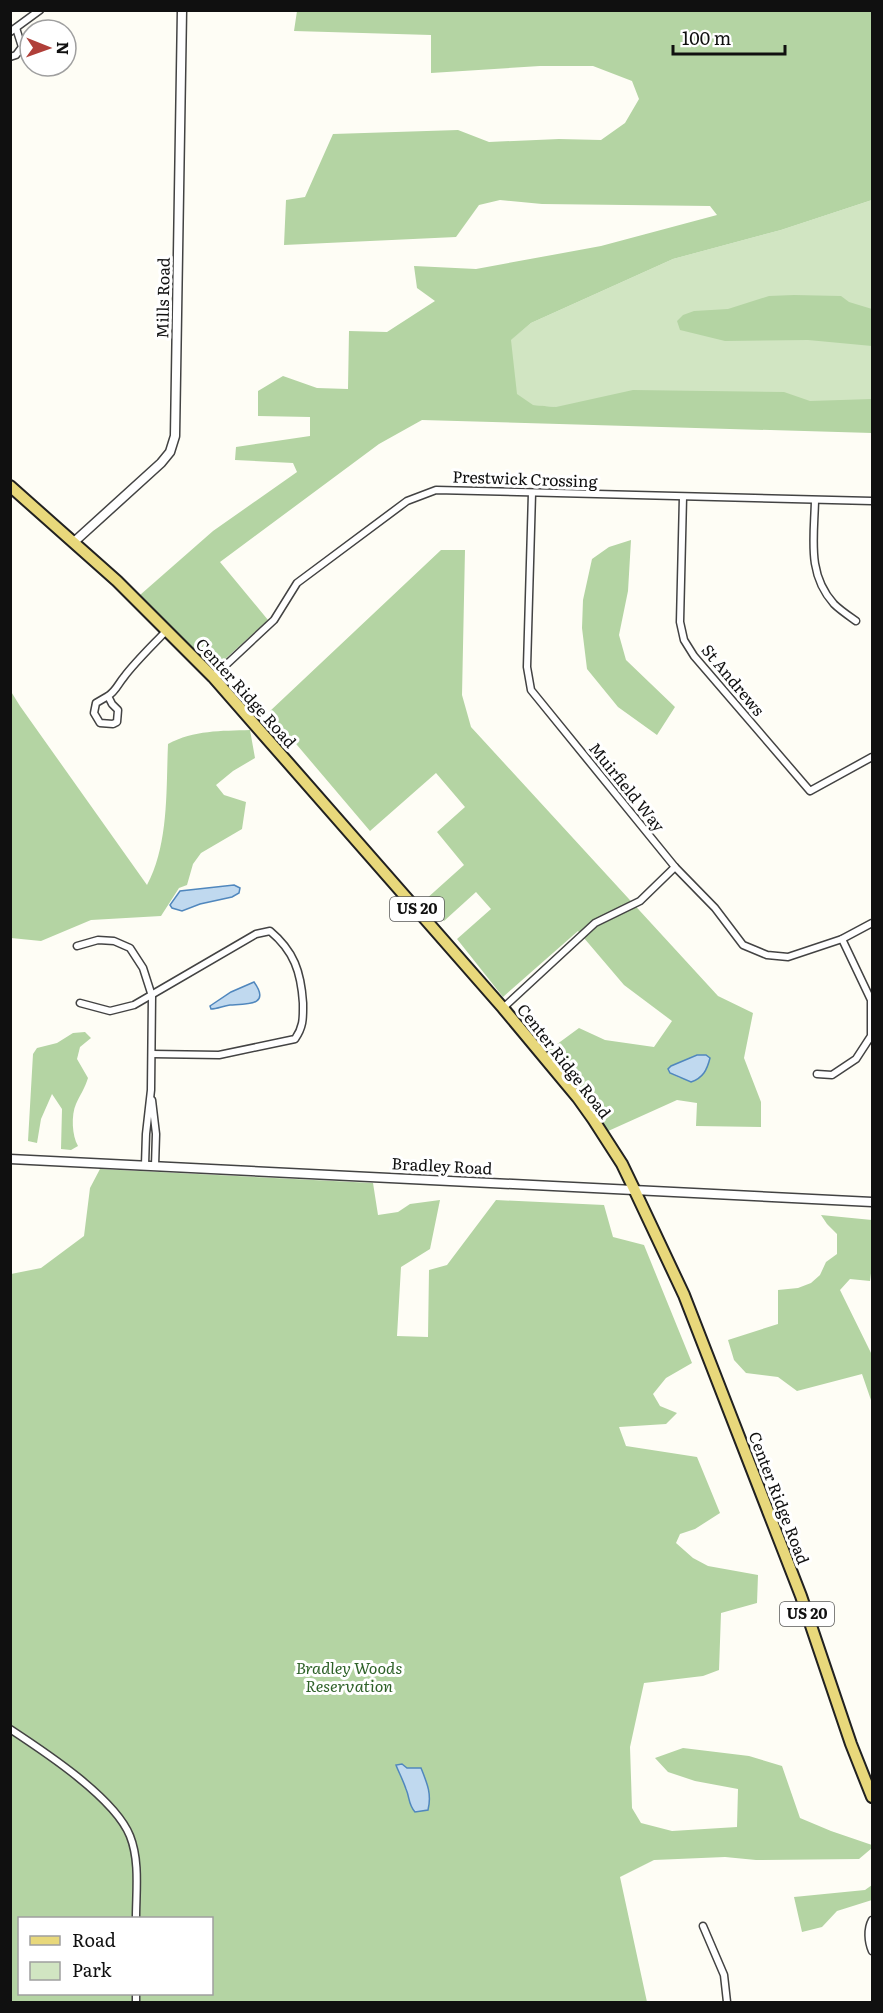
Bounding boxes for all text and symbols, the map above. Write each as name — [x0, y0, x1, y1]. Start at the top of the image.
north arrow — [18, 18, 78, 78]
scale bar — [673, 18, 786, 56]
text: 100 m — [682, 24, 731, 51]
text: N — [52, 41, 76, 55]
street label: Mills Road — [149, 257, 175, 339]
street label: Prestwick Crossing — [452, 463, 598, 493]
street label: Center Ridge Road — [191, 632, 303, 753]
street label: St Andrews — [697, 638, 771, 720]
street label: Muirfield Way — [584, 736, 672, 837]
road number: US 20 — [390, 897, 444, 921]
street label: Center Ridge Road — [512, 998, 618, 1123]
street label: Bradley Road — [391, 1150, 493, 1180]
street label: Center Ridge Road — [744, 1428, 816, 1568]
road number: US 20 — [780, 1602, 834, 1626]
park label: Bradley Woods Reservation — [296, 1655, 402, 1697]
legend — [18, 1917, 213, 1995]
text: Road — [72, 1926, 116, 1953]
text: Park — [72, 1956, 113, 1983]

